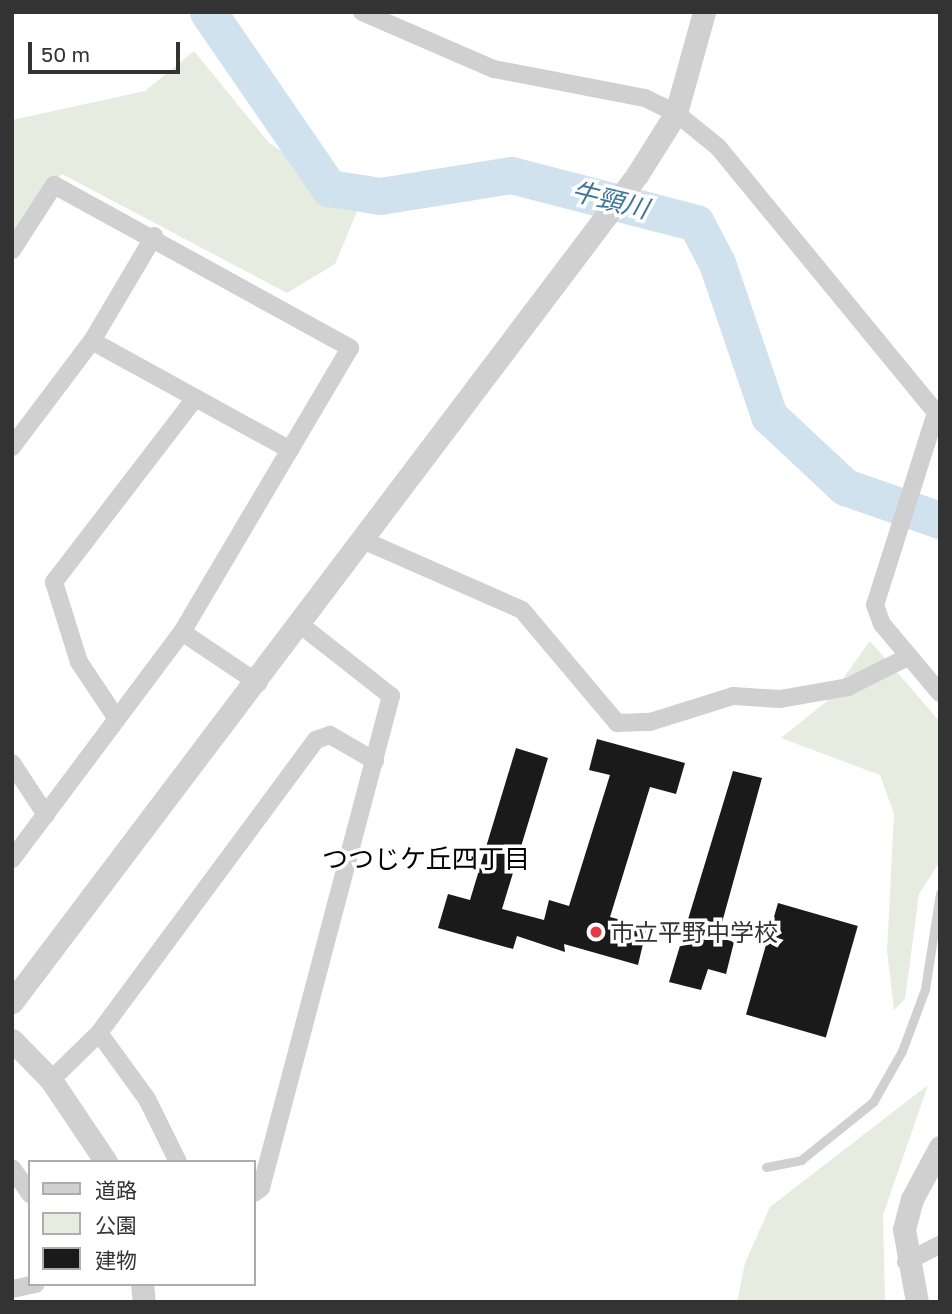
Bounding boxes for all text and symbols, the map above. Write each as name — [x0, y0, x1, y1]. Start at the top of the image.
scale bar — [32, 28, 184, 72]
text: 50 m — [41, 41, 90, 67]
water label: 牛頸川 — [568, 175, 652, 225]
district label: つつじケ丘四丁目 — [322, 843, 530, 875]
place label: 市立平野中学校 — [610, 918, 778, 946]
marker: 市立平野中学校 — [588, 924, 604, 940]
legend — [28, 1160, 256, 1286]
text: 道路 — [95, 1177, 137, 1203]
text: 公園 — [95, 1212, 137, 1238]
text: 建物 — [95, 1247, 137, 1273]

